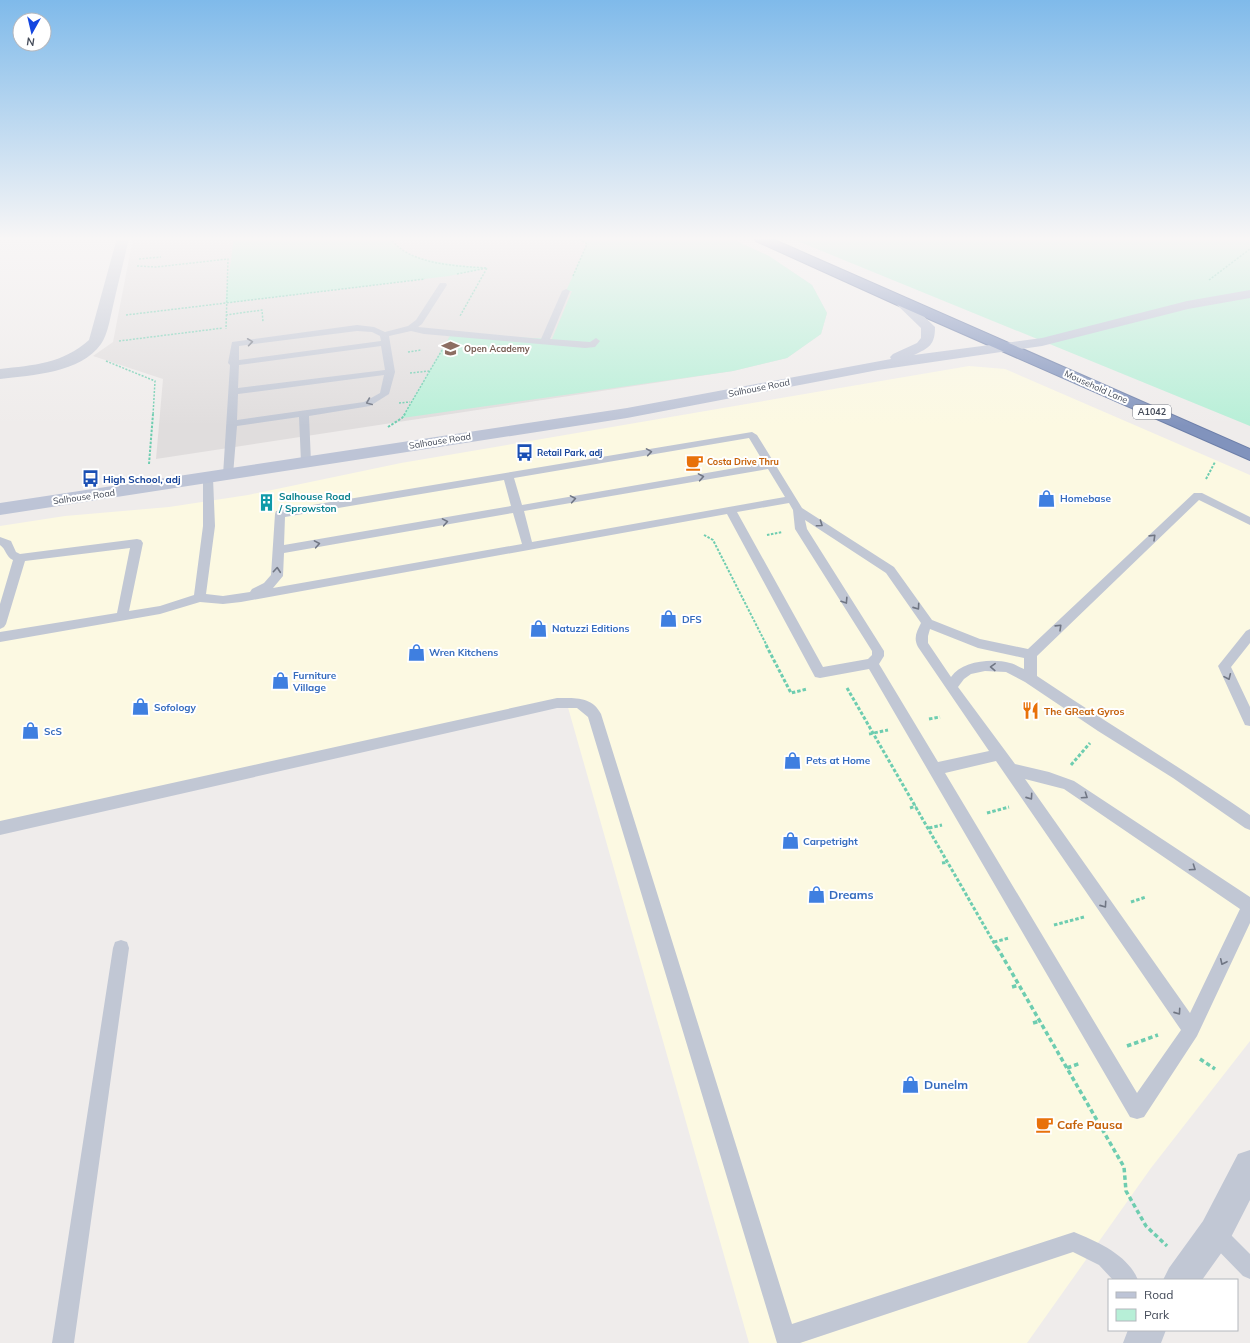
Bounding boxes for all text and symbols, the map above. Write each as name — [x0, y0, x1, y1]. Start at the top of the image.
north arrow — [12, 12, 52, 52]
text: N — [26, 34, 36, 49]
one-way arrow — [247, 338, 253, 347]
school or university icon: Open Academy — [441, 339, 461, 359]
place label: Open Academy — [464, 343, 530, 355]
street label: Mousehold Lane — [1063, 368, 1130, 405]
street label: Salhouse Road — [727, 376, 791, 399]
one-way arrow — [365, 398, 372, 406]
road number: A1042 — [1133, 405, 1171, 419]
street label: Salhouse Road — [408, 430, 472, 451]
bus stop icon: Retail Park, adj — [514, 443, 534, 463]
place label: Retail Park, adj — [537, 447, 602, 458]
one-way arrow — [646, 448, 652, 457]
cafe icon: Costa Drive Thru — [684, 452, 704, 472]
place label: Costa Drive Thru — [707, 456, 779, 467]
bus stop icon: High School, adj — [80, 469, 100, 489]
place label: High School, adj — [103, 473, 181, 486]
one-way arrow — [698, 474, 704, 482]
street label: Salhouse Road — [52, 487, 116, 506]
shop icon: Homebase — [1037, 488, 1057, 508]
place label: Salhouse Road / Sprowston — [278, 490, 351, 515]
building icon: Salhouse Road / Sprowston — [256, 492, 276, 512]
place label: Homebase — [1060, 492, 1112, 505]
one-way arrow — [570, 495, 576, 504]
one-way arrow — [442, 518, 448, 526]
one-way arrow — [816, 519, 823, 527]
one-way arrow — [1148, 534, 1156, 542]
one-way arrow — [313, 540, 320, 549]
one-way arrow — [272, 567, 281, 573]
one-way arrow — [840, 597, 848, 604]
one-way arrow — [912, 603, 919, 610]
shop icon: DFS — [659, 609, 679, 629]
place label: DFS — [682, 613, 702, 626]
shop icon: Natuzzi Editions — [529, 618, 549, 638]
place label: Natuzzi Editions — [552, 622, 629, 635]
one-way arrow — [1054, 624, 1062, 632]
shop icon: Wren Kitchens — [406, 642, 426, 662]
place label: Wren Kitchens — [429, 646, 498, 659]
one-way arrow — [990, 662, 996, 671]
place label: Furniture Village — [292, 669, 337, 694]
shop icon: Furniture Village — [270, 671, 290, 691]
one-way arrow — [1224, 673, 1232, 680]
shop icon: Sofology — [131, 697, 151, 717]
place label: Sofology — [154, 701, 197, 714]
restaurant icon: The GReat Gyros — [1021, 701, 1041, 721]
place label: The GReat Gyros — [1044, 705, 1125, 718]
shop icon: ScS — [21, 721, 41, 741]
place label: ScS — [44, 725, 62, 738]
shop icon: Pets at Home — [783, 750, 803, 770]
place label: Pets at Home — [806, 754, 871, 767]
one-way arrow — [1081, 792, 1088, 799]
one-way arrow — [1025, 793, 1032, 800]
shop icon: Carpetright — [780, 831, 800, 851]
place label: Carpetright — [803, 835, 858, 848]
one-way arrow — [1189, 864, 1196, 871]
shop icon: Dreams — [806, 885, 826, 905]
place label: Dreams — [829, 887, 874, 902]
one-way arrow — [1099, 900, 1106, 907]
one-way arrow — [1220, 958, 1228, 966]
one-way arrow — [1173, 1007, 1180, 1014]
shop icon: Dunelm — [901, 1075, 921, 1095]
place label: Dunelm — [924, 1077, 968, 1092]
cafe icon: Cafe Pausa — [1034, 1115, 1054, 1135]
place label: Cafe Pausa — [1057, 1117, 1122, 1132]
legend — [1108, 1279, 1238, 1331]
text: Road — [1144, 1287, 1173, 1302]
text: Park — [1144, 1307, 1170, 1322]

